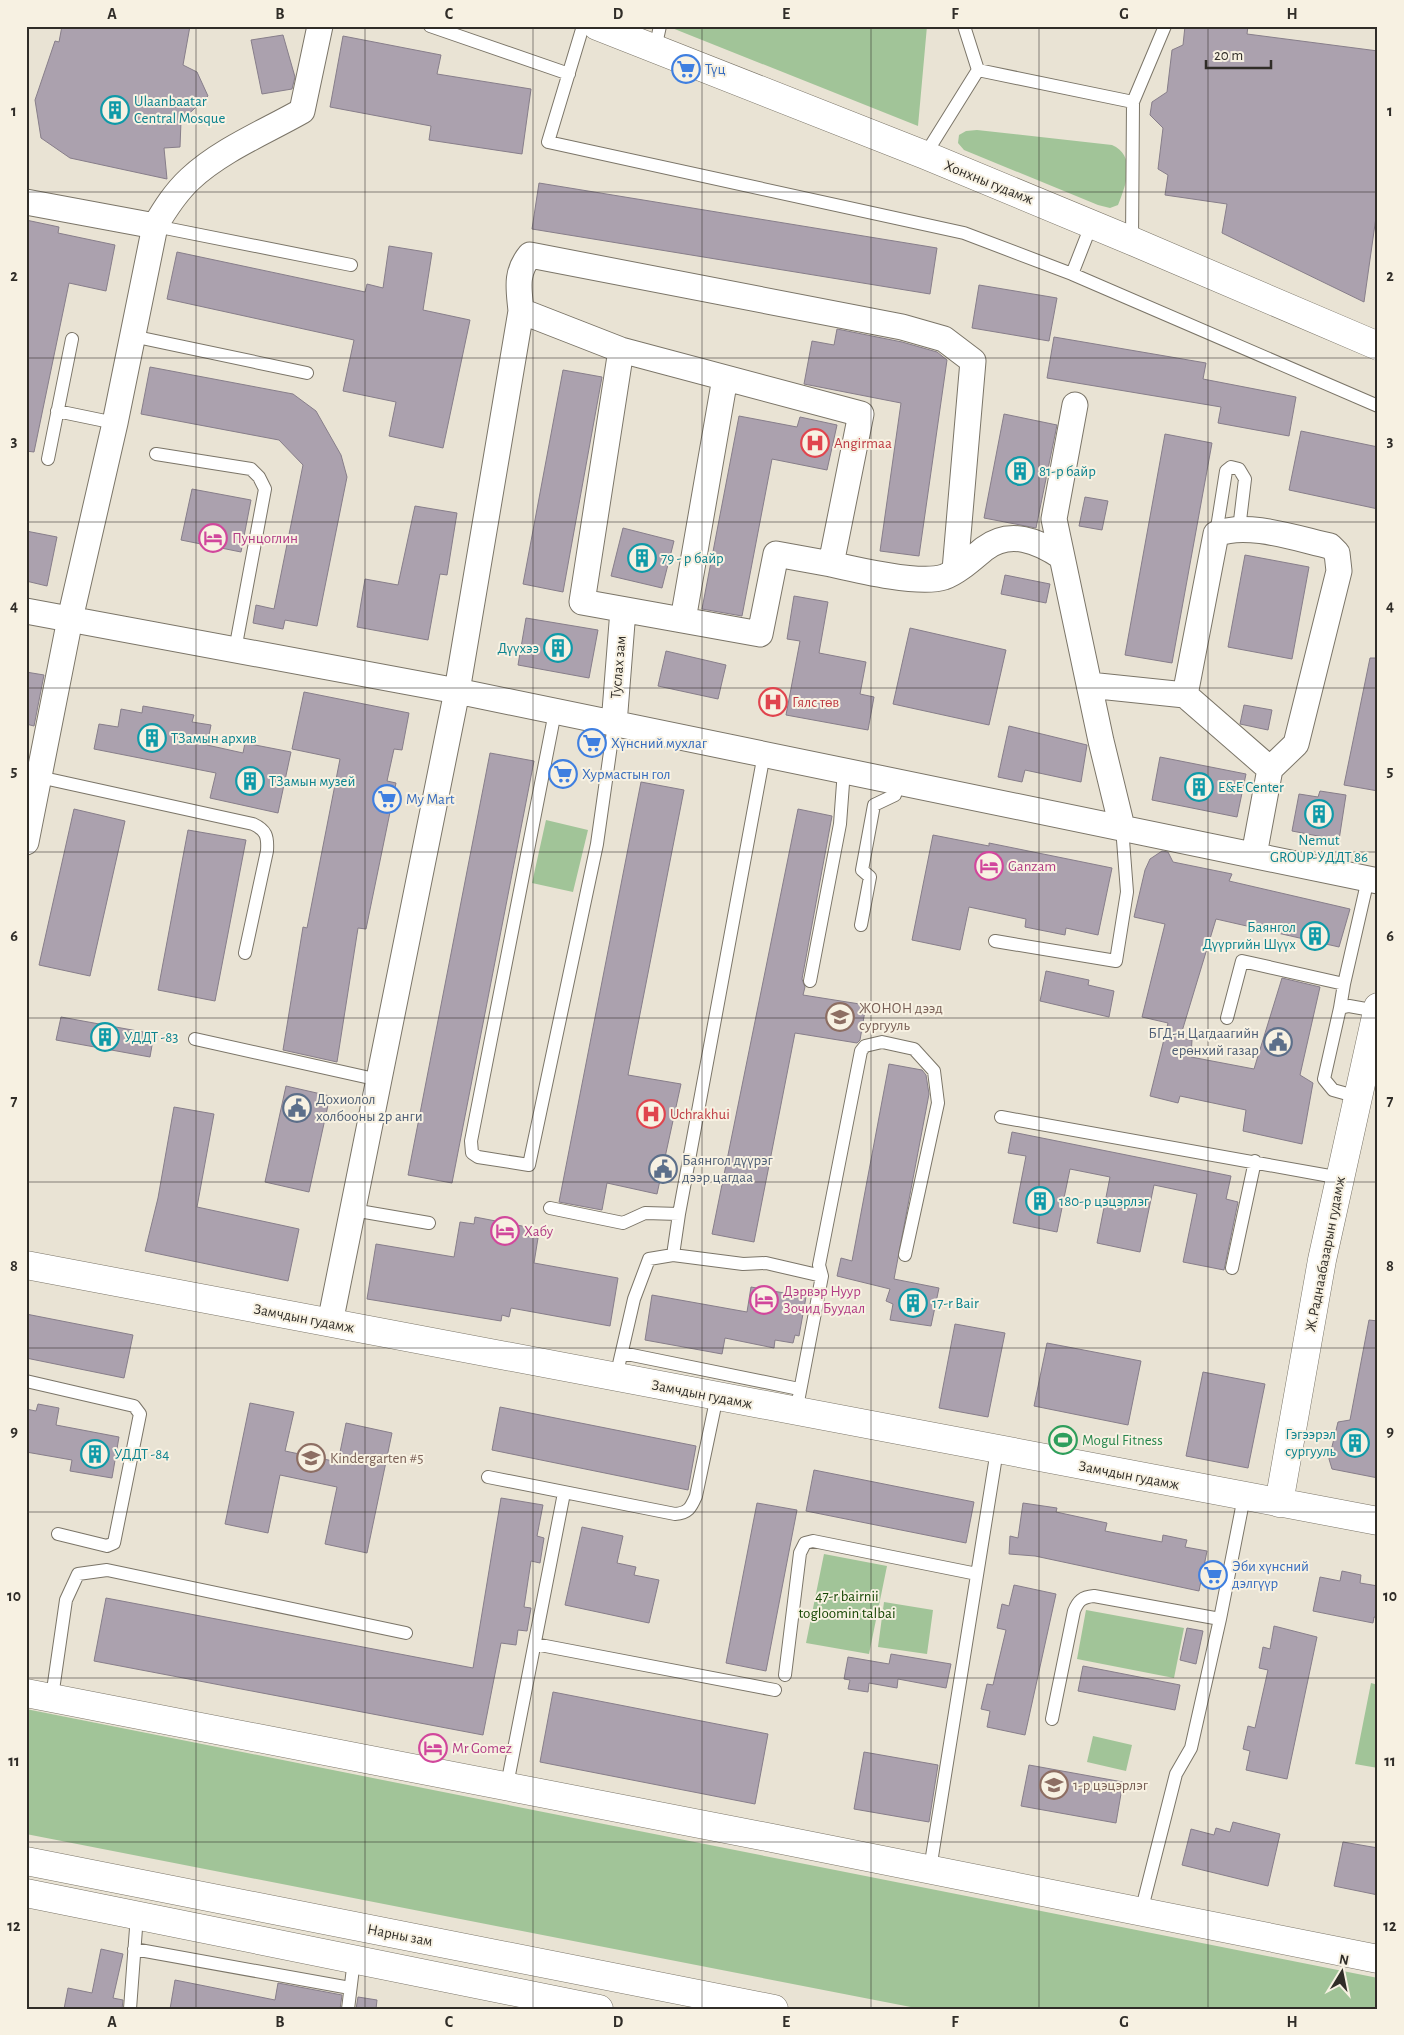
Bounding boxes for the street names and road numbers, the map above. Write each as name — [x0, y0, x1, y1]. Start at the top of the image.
street label: Хонхны гудамж — [942, 158, 1036, 207]
street label: Туслах зам — [608, 635, 629, 699]
street label: Ж.Раднаабазарын гудамж — [1303, 1175, 1348, 1333]
street label: Замчдын гудамж — [252, 1301, 356, 1336]
street label: Замчдын гудамж — [650, 1377, 754, 1412]
street label: Замчдын гудамж — [1077, 1458, 1181, 1493]
street label: Нарны зам — [366, 1922, 434, 1949]

